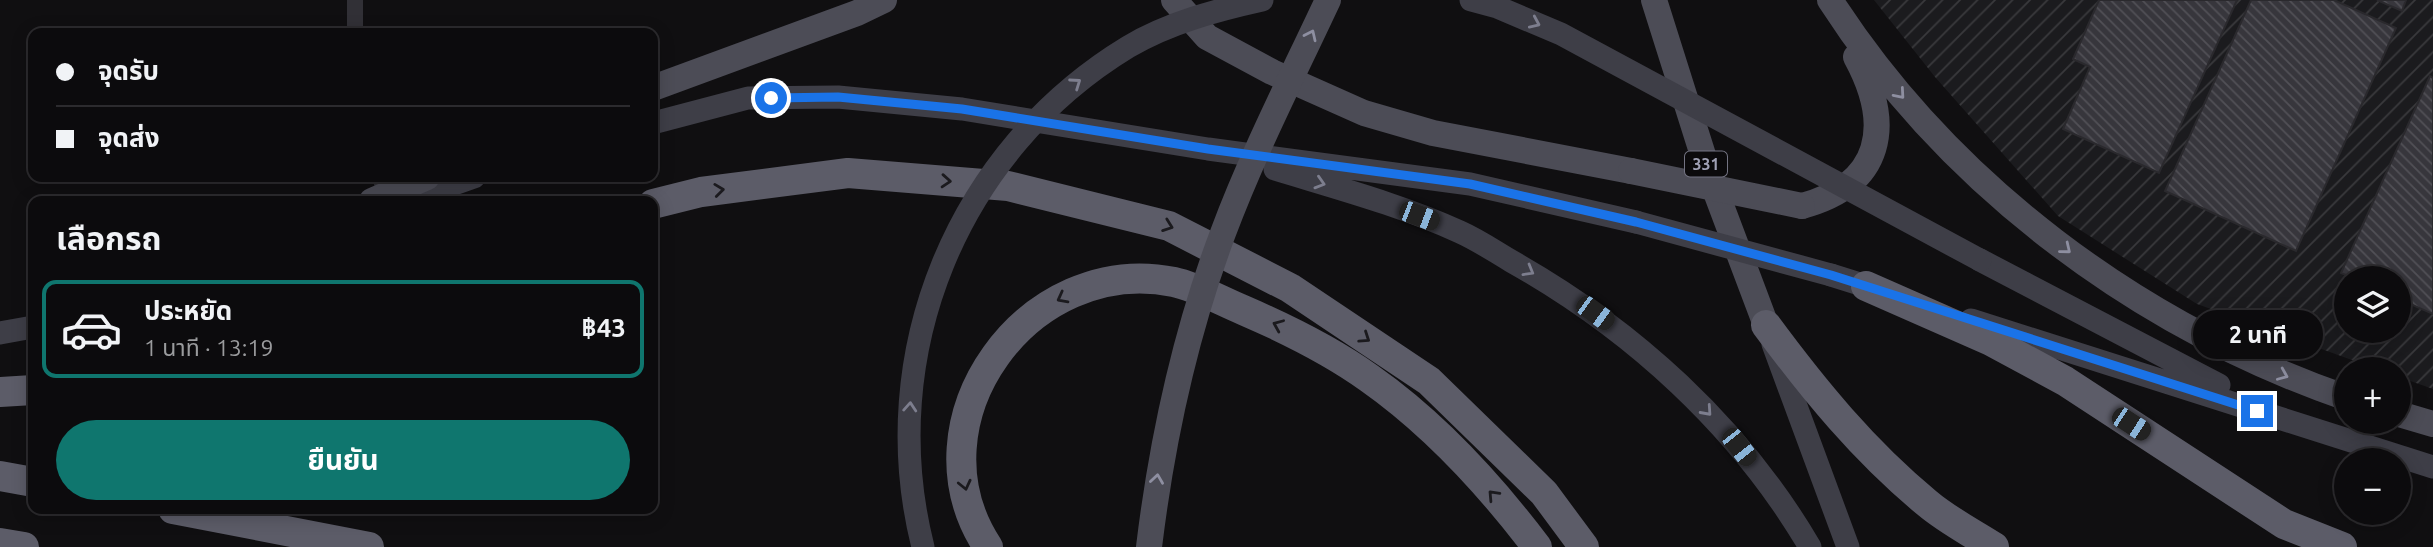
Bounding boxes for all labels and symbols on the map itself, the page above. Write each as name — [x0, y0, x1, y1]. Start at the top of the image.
one-way arrow — [1527, 15, 1540, 29]
one-way arrow — [1303, 30, 1317, 42]
one-way arrow — [1068, 79, 1081, 91]
route start — [755, 82, 787, 114]
one-way arrow — [1892, 86, 1904, 99]
road number: 331 — [1685, 152, 1727, 176]
one-way arrow — [940, 173, 951, 188]
one-way arrow — [1314, 174, 1326, 189]
one-way arrow — [714, 183, 725, 198]
car — [1396, 199, 1443, 233]
one-way arrow — [1161, 218, 1173, 232]
one-way arrow — [2058, 240, 2070, 253]
one-way arrow — [1522, 263, 1534, 276]
one-way arrow — [1057, 290, 1069, 303]
car — [1572, 292, 1619, 334]
callout: 2 นาที — [2192, 310, 2322, 358]
one-way arrow — [1273, 319, 1285, 333]
one-way arrow — [1357, 330, 1370, 343]
one-way arrow — [2276, 367, 2288, 381]
route end — [2241, 395, 2273, 427]
one-way arrow — [902, 401, 917, 412]
one-way arrow — [1699, 403, 1711, 416]
car — [2108, 404, 2155, 444]
car — [1718, 424, 1761, 470]
one-way arrow — [1150, 473, 1165, 485]
one-way arrow — [957, 479, 972, 491]
one-way arrow — [1489, 490, 1502, 503]

